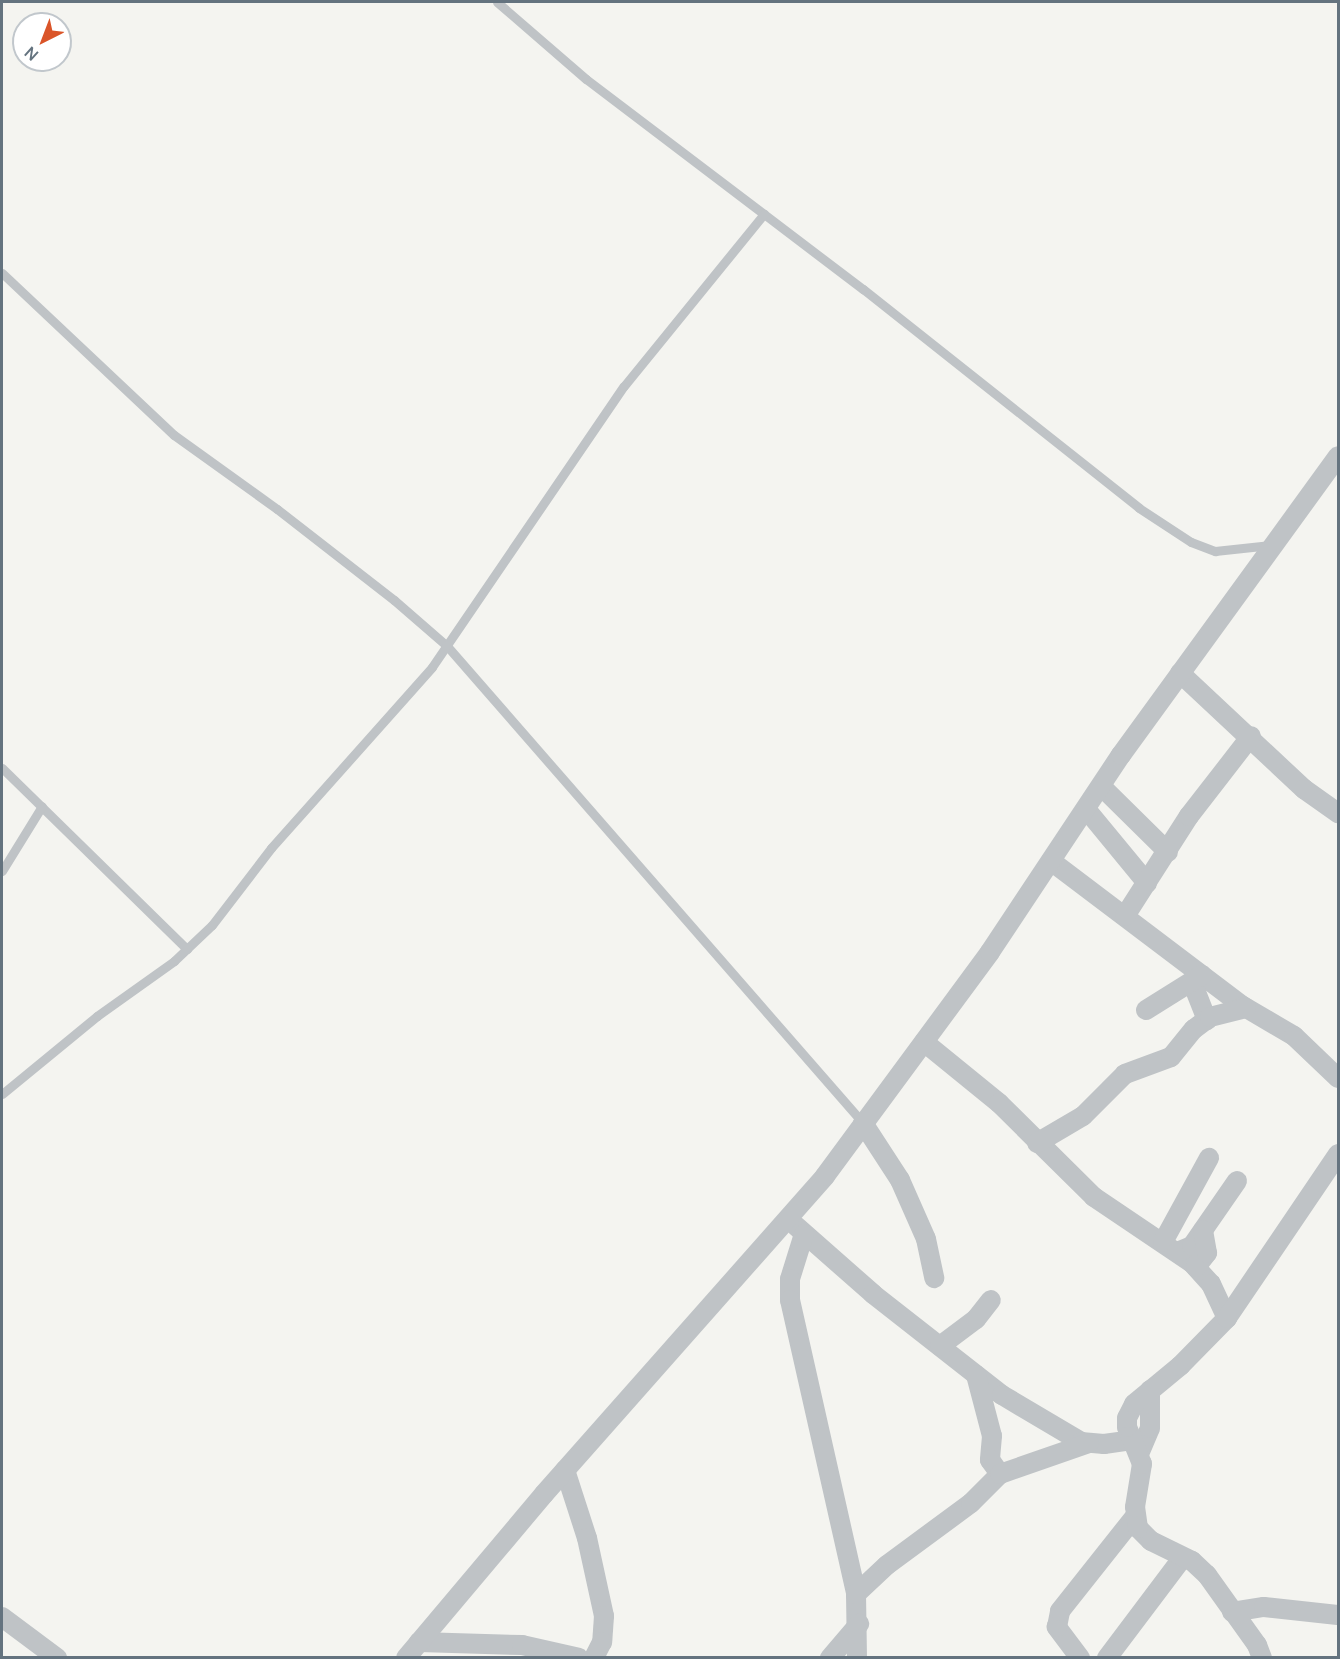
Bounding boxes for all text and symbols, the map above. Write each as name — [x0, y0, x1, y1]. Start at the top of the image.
north arrow — [12, 12, 72, 72]
text: N — [20, 42, 43, 66]

